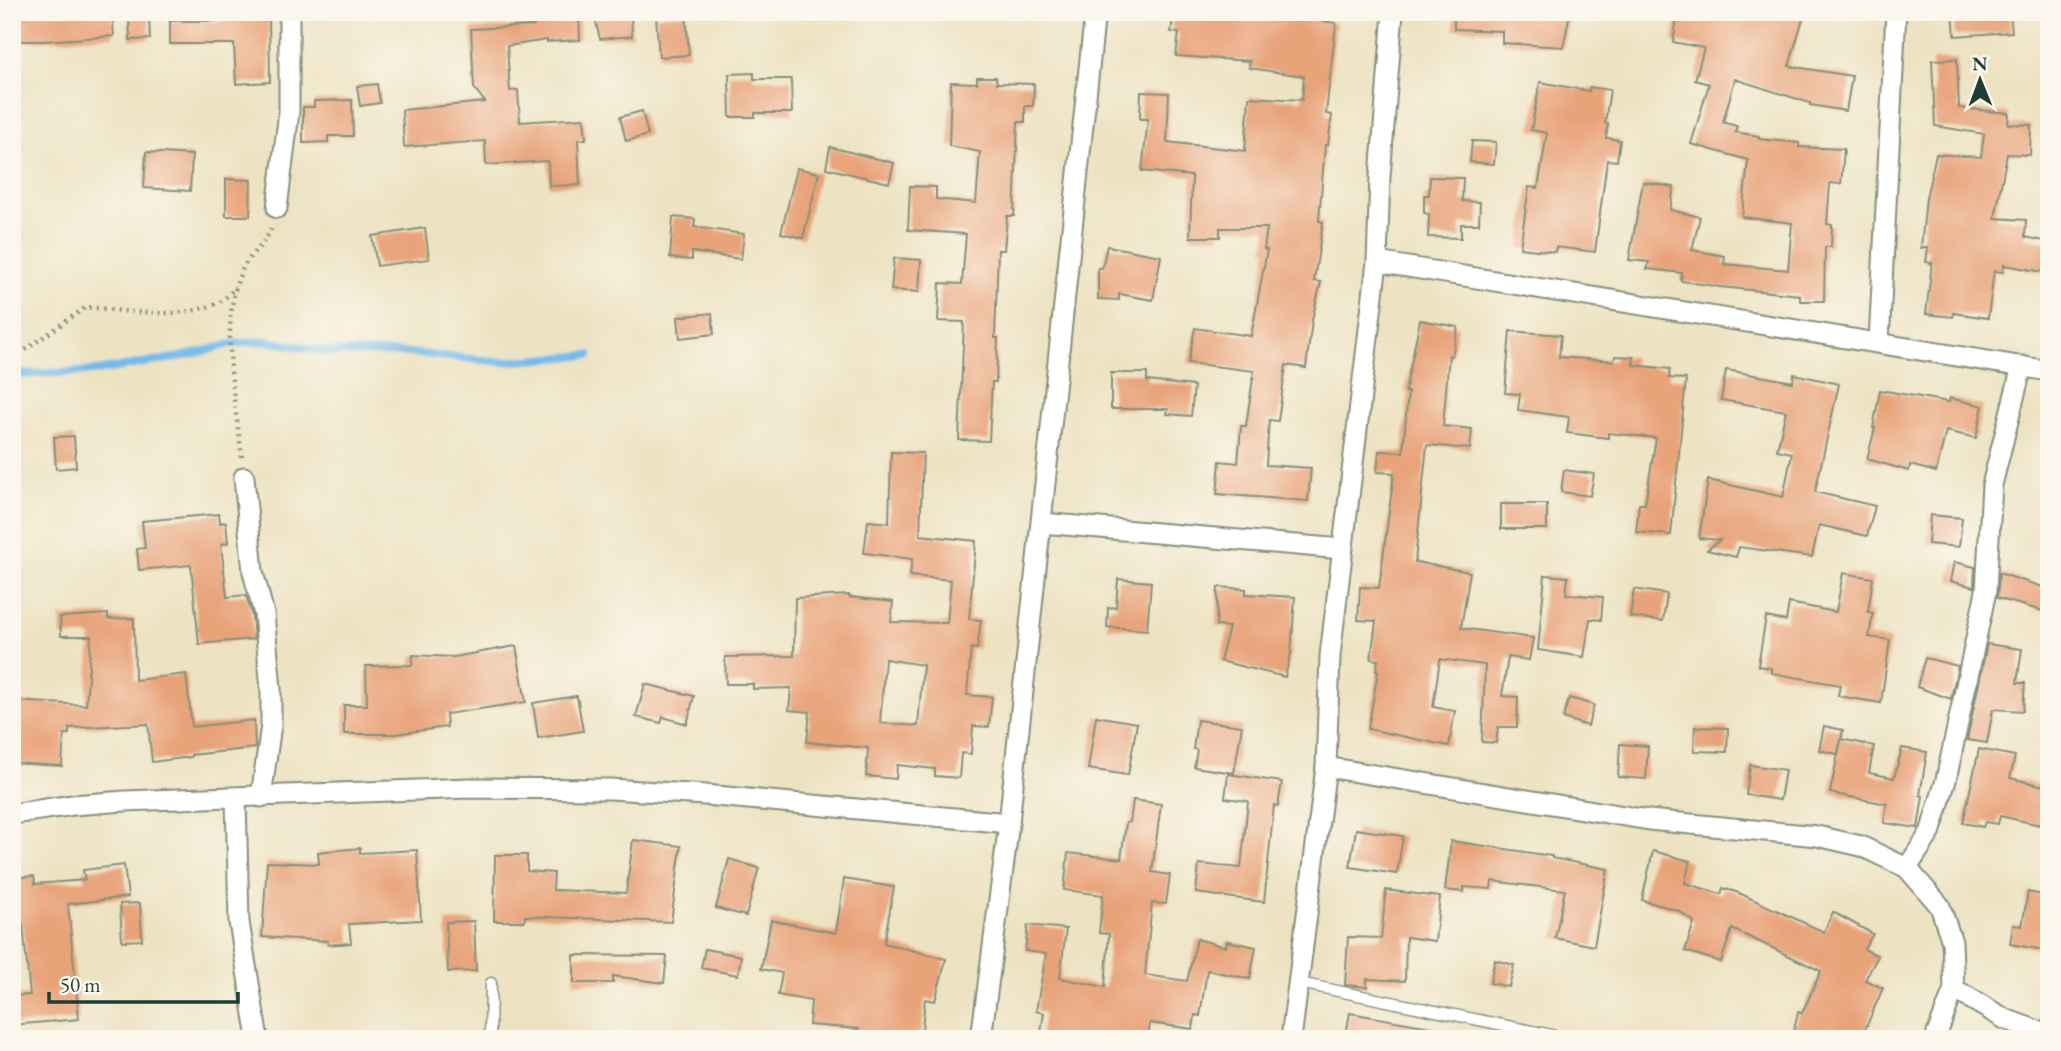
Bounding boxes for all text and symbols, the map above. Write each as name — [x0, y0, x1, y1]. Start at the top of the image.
north arrow — [1946, 46, 2016, 116]
text: N — [1972, 51, 1988, 76]
scale bar — [49, 960, 238, 1004]
text: 50 m — [60, 971, 101, 998]

